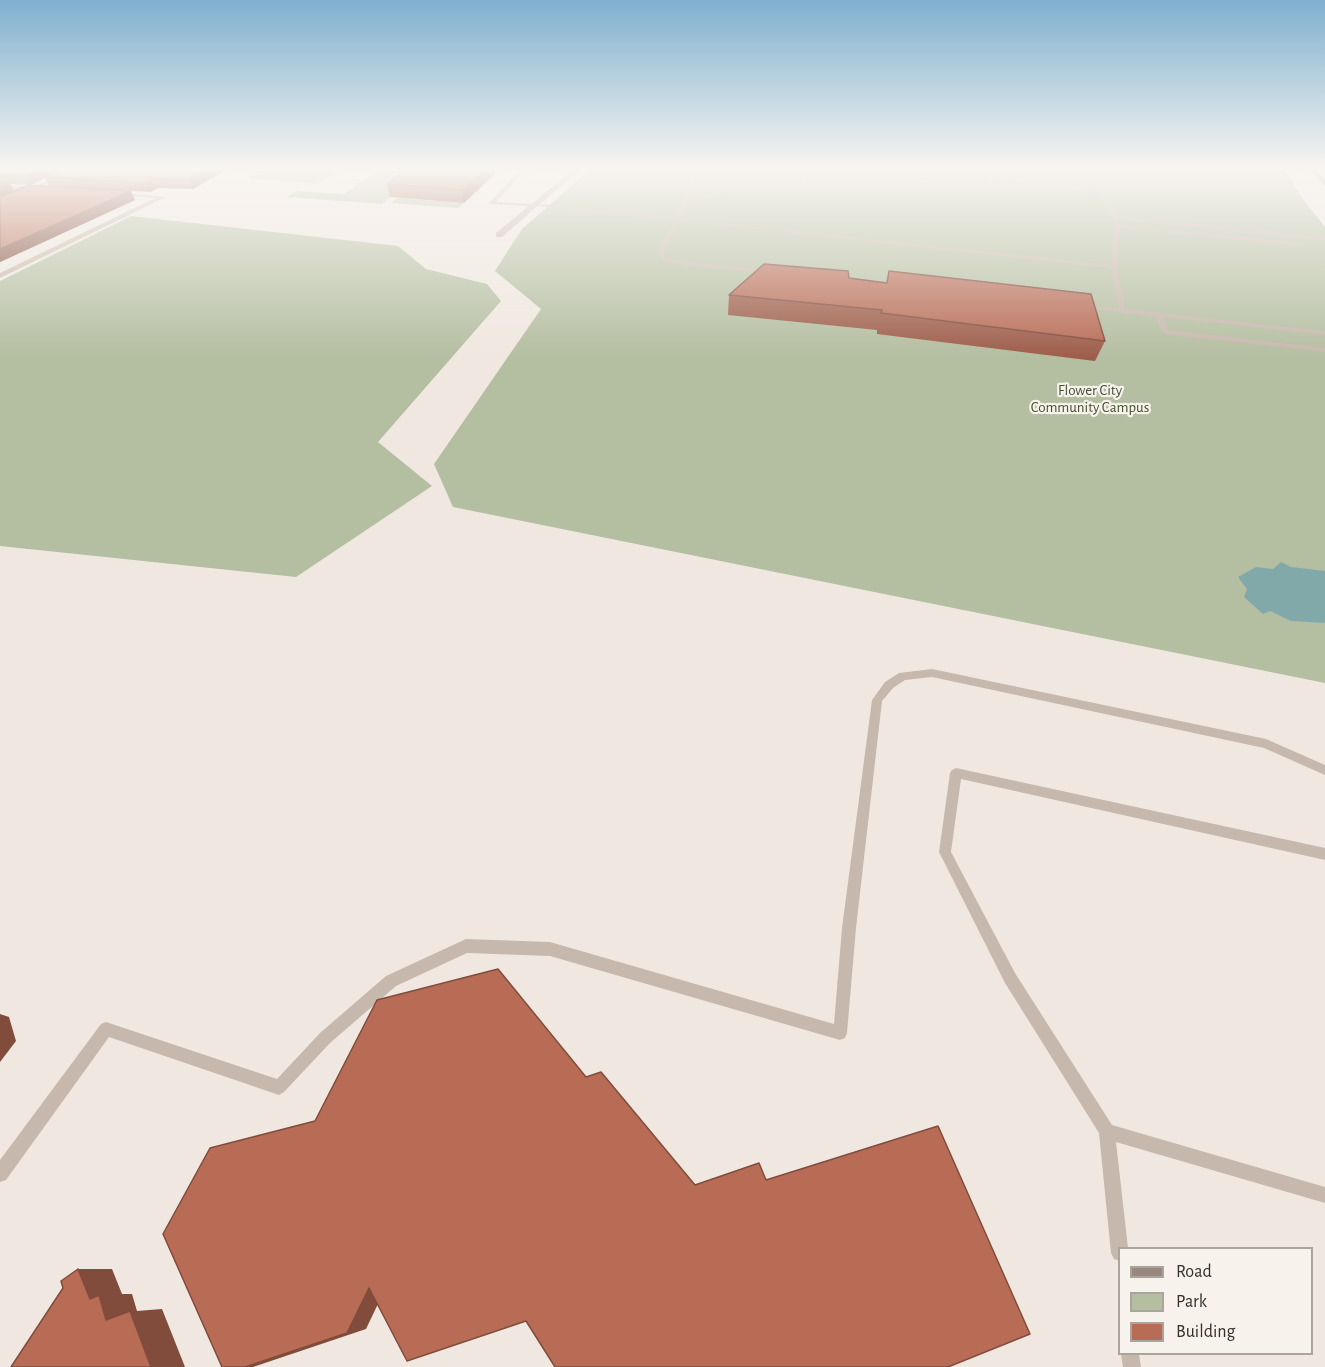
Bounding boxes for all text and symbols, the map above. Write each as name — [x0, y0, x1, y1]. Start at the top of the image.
park label: Flower City Community Campus — [1031, 381, 1149, 416]
legend — [1118, 1247, 1313, 1355]
text: Road — [1176, 1263, 1212, 1281]
text: Park — [1176, 1293, 1207, 1311]
text: Building — [1176, 1323, 1235, 1341]

